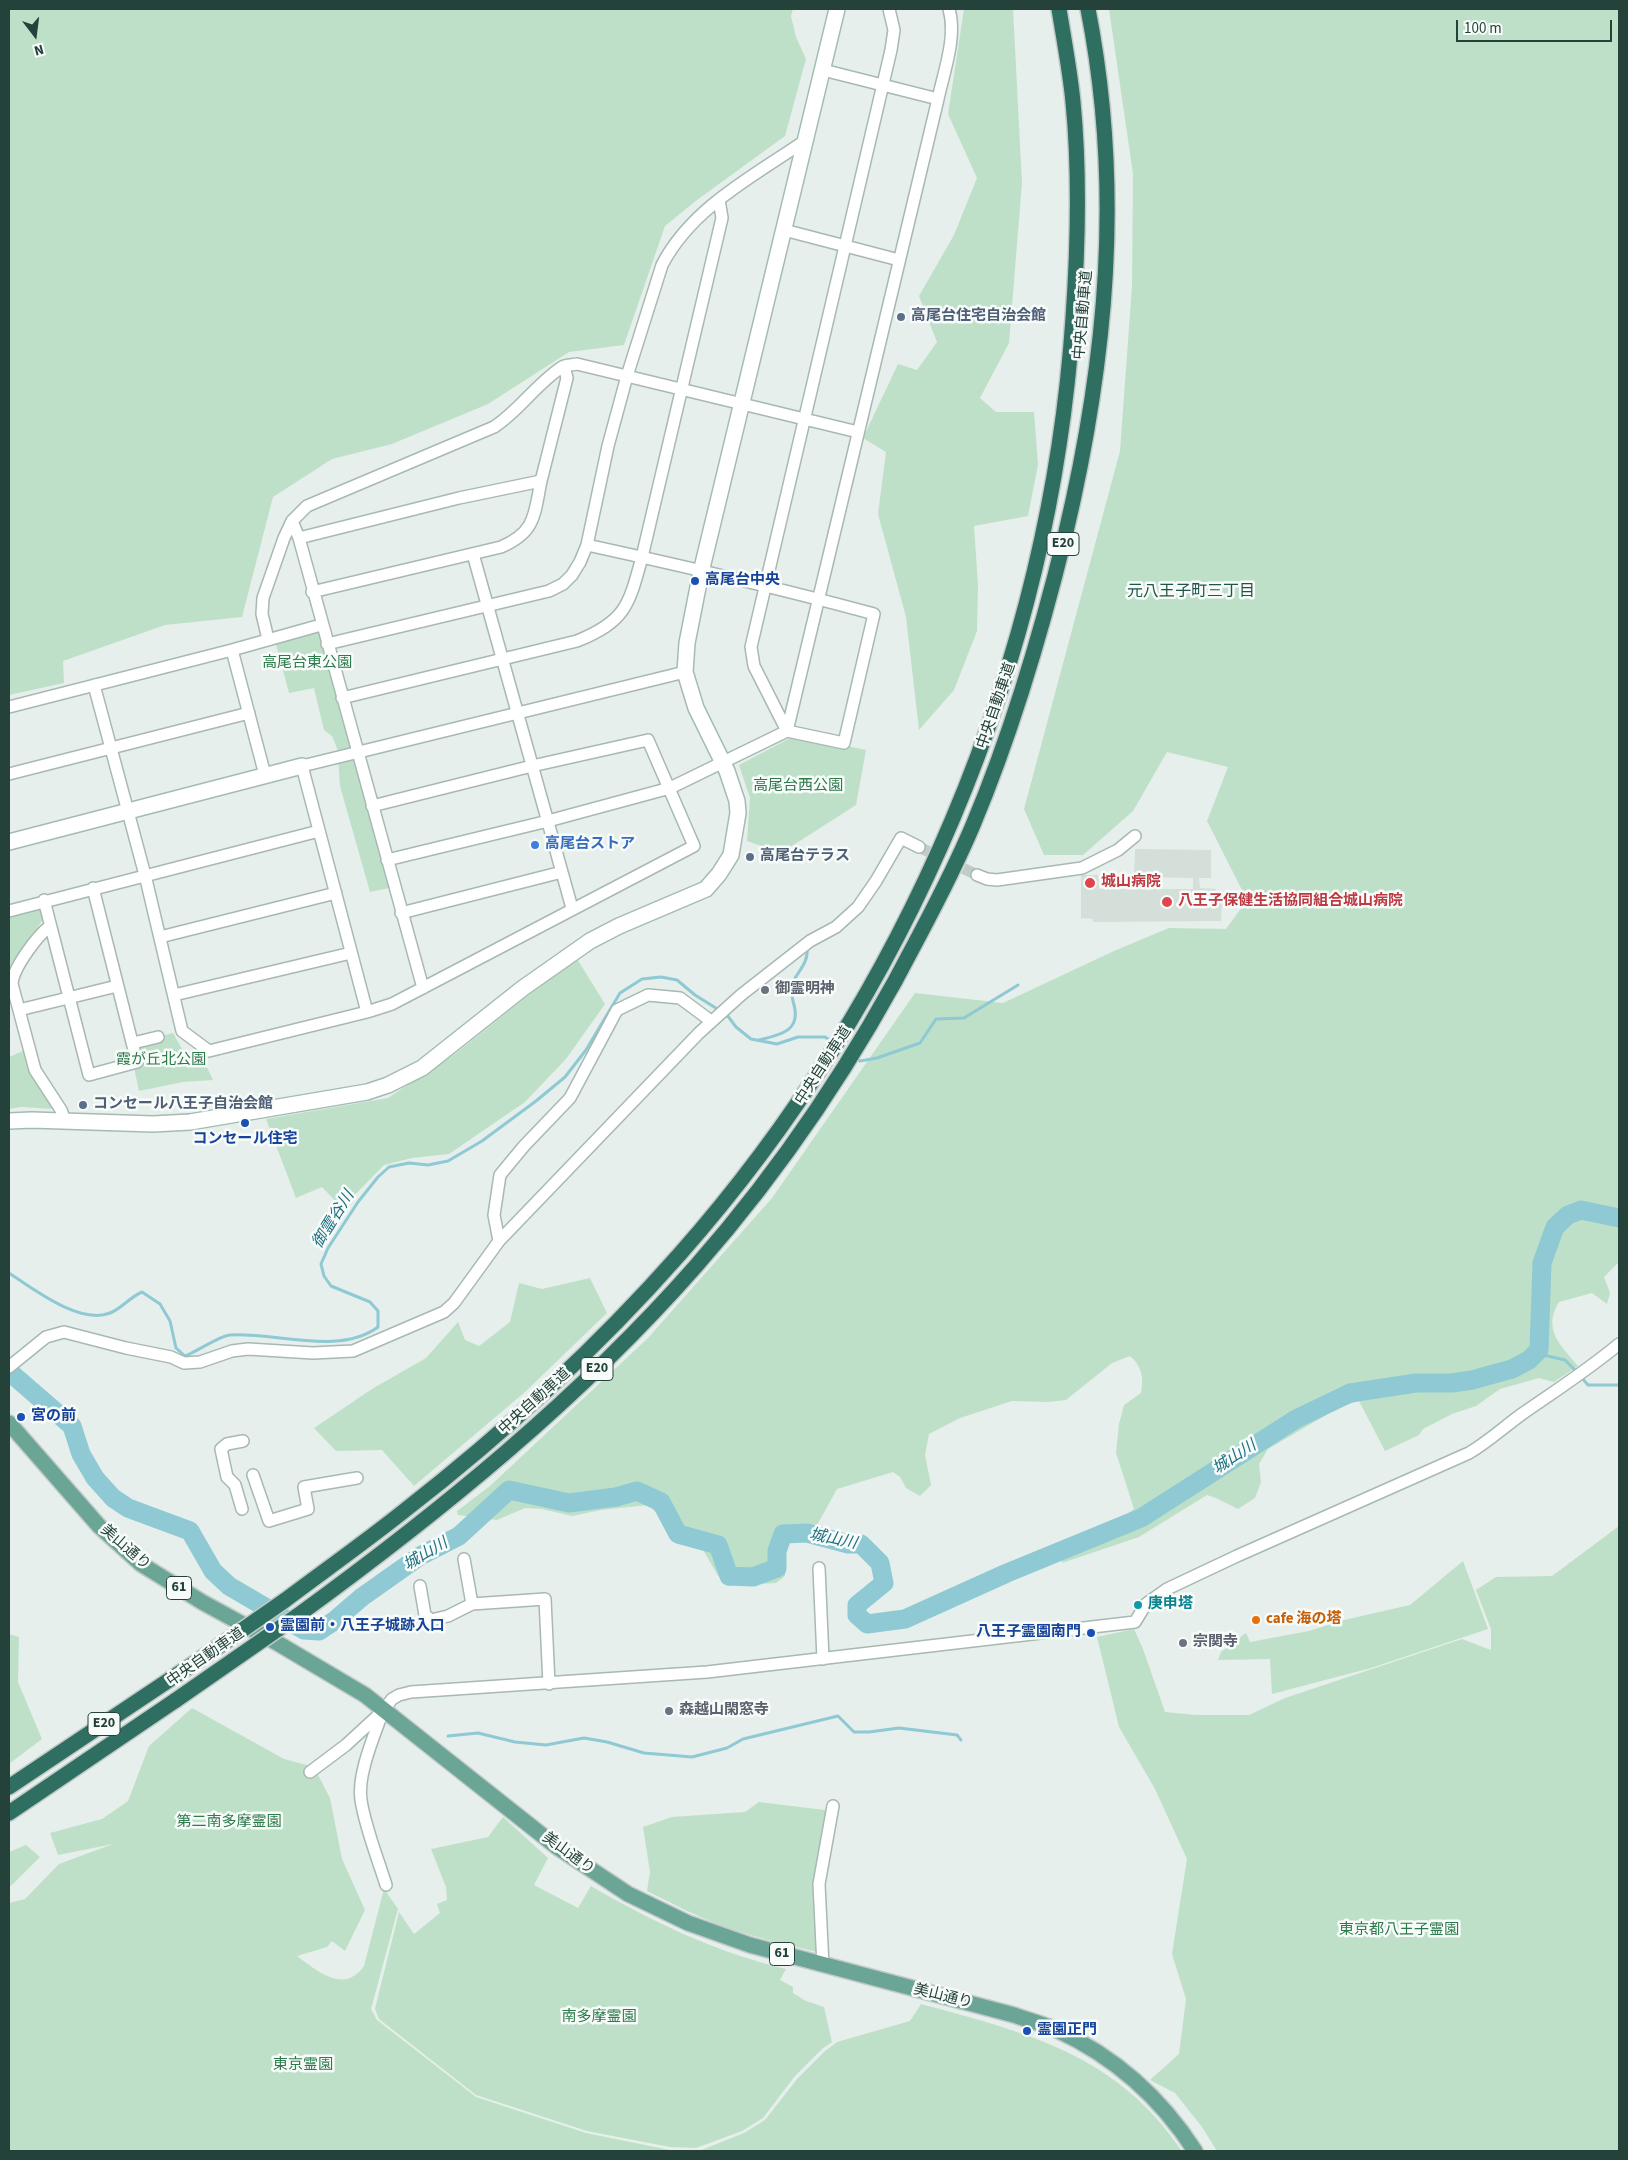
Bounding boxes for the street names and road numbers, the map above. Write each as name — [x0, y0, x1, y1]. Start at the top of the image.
street label: 中央自動車道 — [1071, 269, 1097, 361]
road number: E20 — [1047, 532, 1079, 556]
street label: 中央自動車道 — [974, 661, 1020, 751]
street label: 中央自動車道 — [792, 1023, 856, 1109]
road number: E20 — [581, 1358, 613, 1380]
street label: 中央自動車道 — [496, 1365, 574, 1439]
street label: 美山通り — [96, 1522, 154, 1574]
road number: 61 — [166, 1576, 192, 1600]
street label: 中央自動車道 — [164, 1625, 248, 1691]
road number: E20 — [88, 1712, 120, 1736]
street label: 美山通り — [538, 1829, 598, 1879]
road number: 61 — [770, 1942, 794, 1966]
street label: 美山通り — [912, 1981, 974, 2013]

